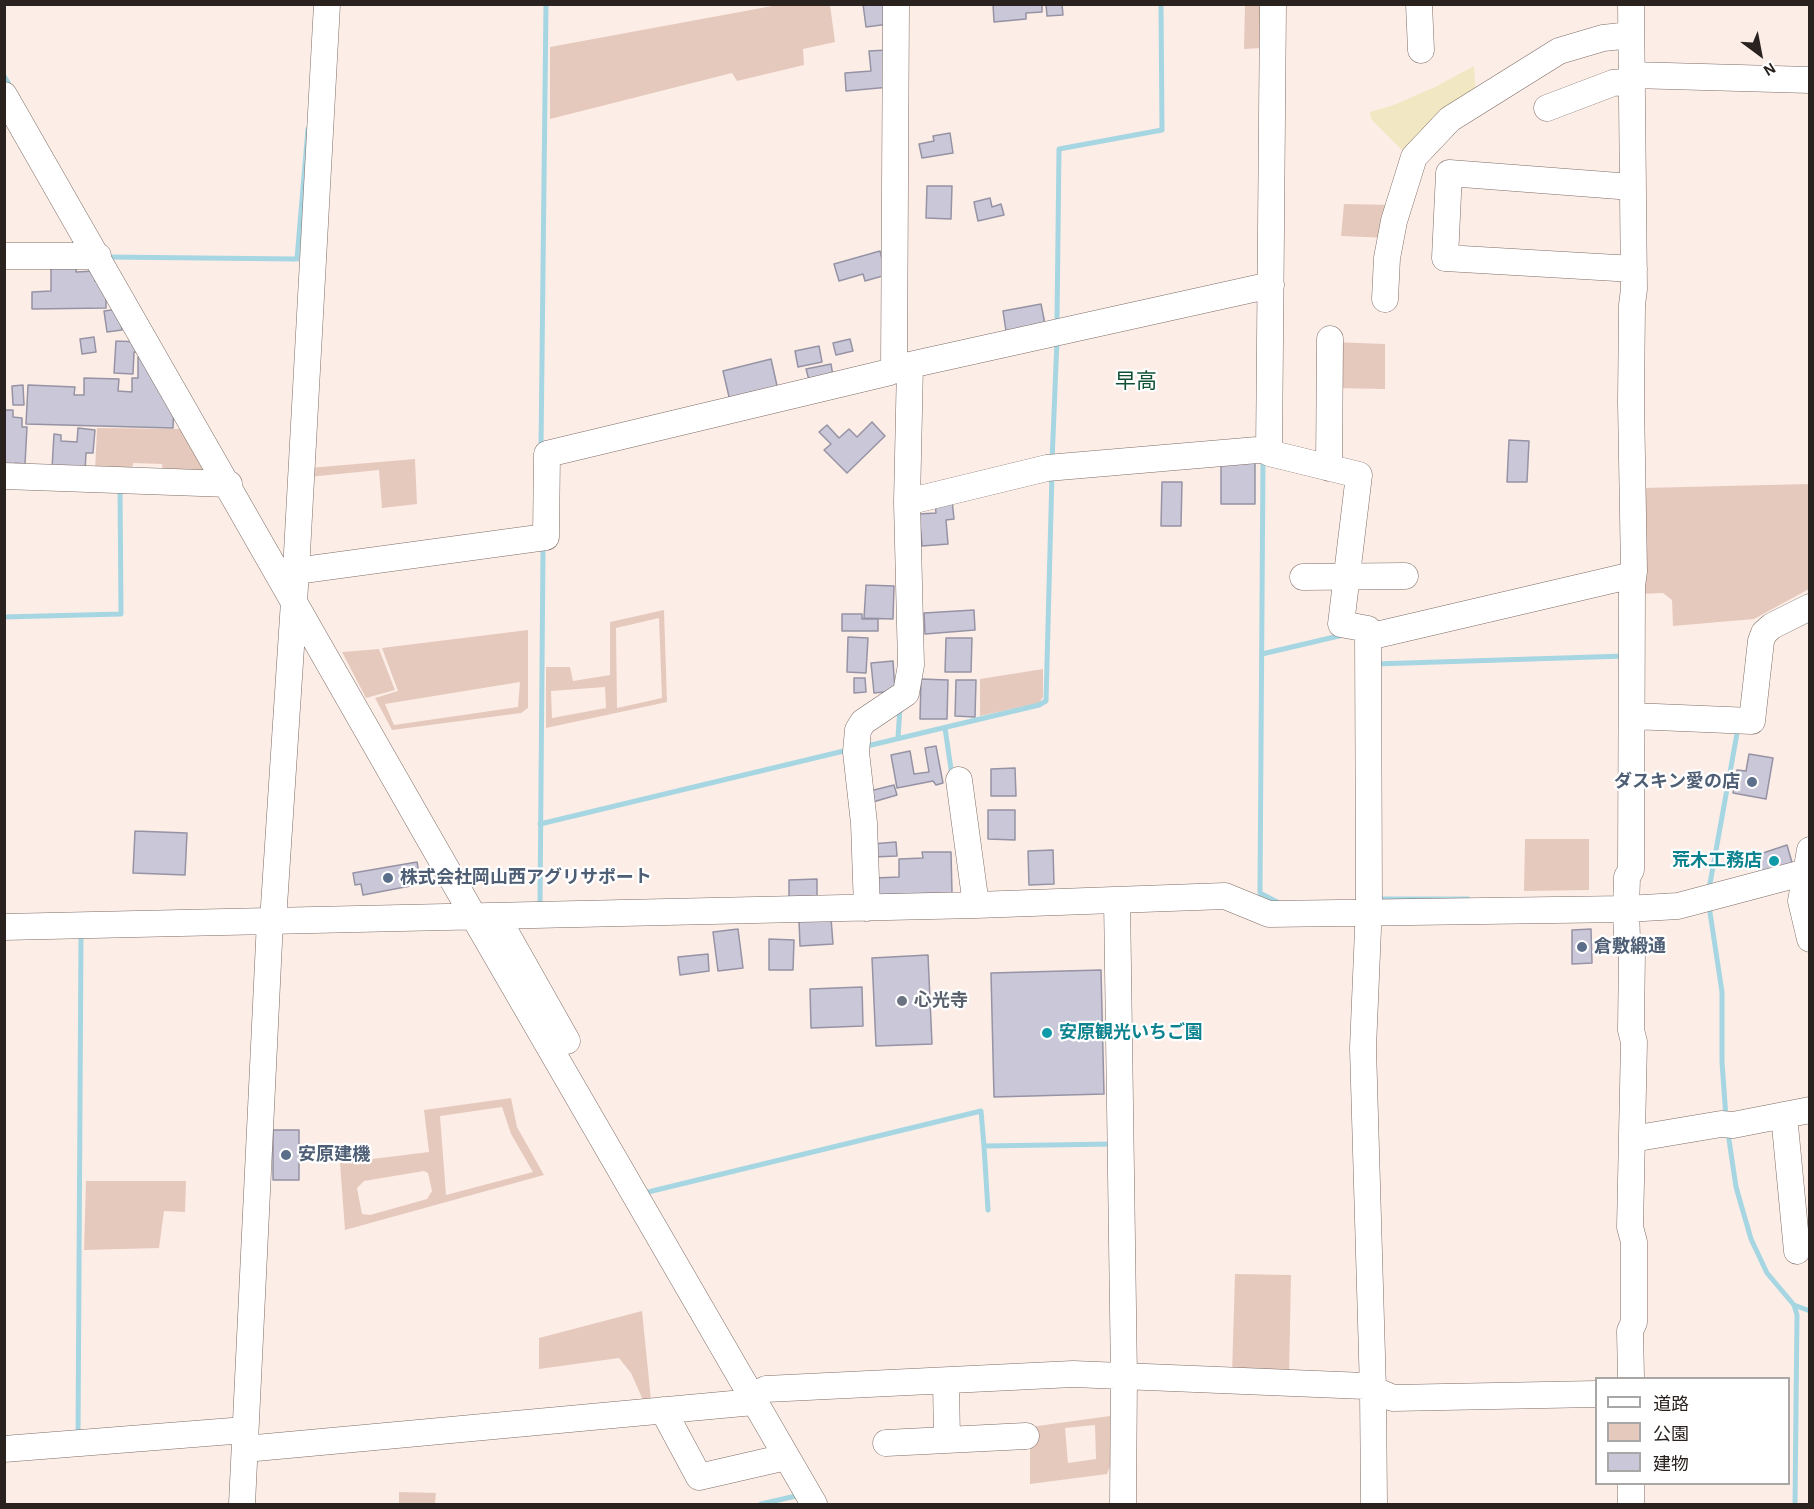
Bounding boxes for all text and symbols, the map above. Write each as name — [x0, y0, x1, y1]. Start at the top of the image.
north arrow — [1730, 24, 1790, 84]
text: N — [1761, 60, 1778, 79]
district label: 早高 — [1115, 369, 1157, 395]
place label: ダスキン愛の店 — [1614, 771, 1740, 793]
marker: ダスキン愛の店 — [1745, 775, 1759, 789]
place label: 荒木工務店 — [1672, 850, 1762, 872]
marker: 荒木工務店 — [1767, 854, 1781, 868]
place label: 株式会社岡山西アグリサポート — [400, 867, 652, 889]
marker: 株式会社岡山西アグリサポート — [381, 871, 395, 885]
place label: 倉敷緞通 — [1594, 936, 1666, 958]
marker: 倉敷緞通 — [1575, 940, 1589, 954]
place label: 心光寺 — [914, 990, 968, 1012]
marker: 心光寺 — [895, 994, 909, 1008]
place label: 安原観光いちご園 — [1059, 1022, 1203, 1044]
marker: 安原観光いちご園 — [1040, 1026, 1054, 1040]
place label: 安原建機 — [298, 1144, 370, 1166]
marker: 安原建機 — [279, 1148, 293, 1162]
legend — [1595, 1377, 1790, 1485]
text: 道路 — [1653, 1396, 1689, 1414]
text: 公園 — [1653, 1426, 1689, 1444]
text: 建物 — [1653, 1456, 1689, 1474]

